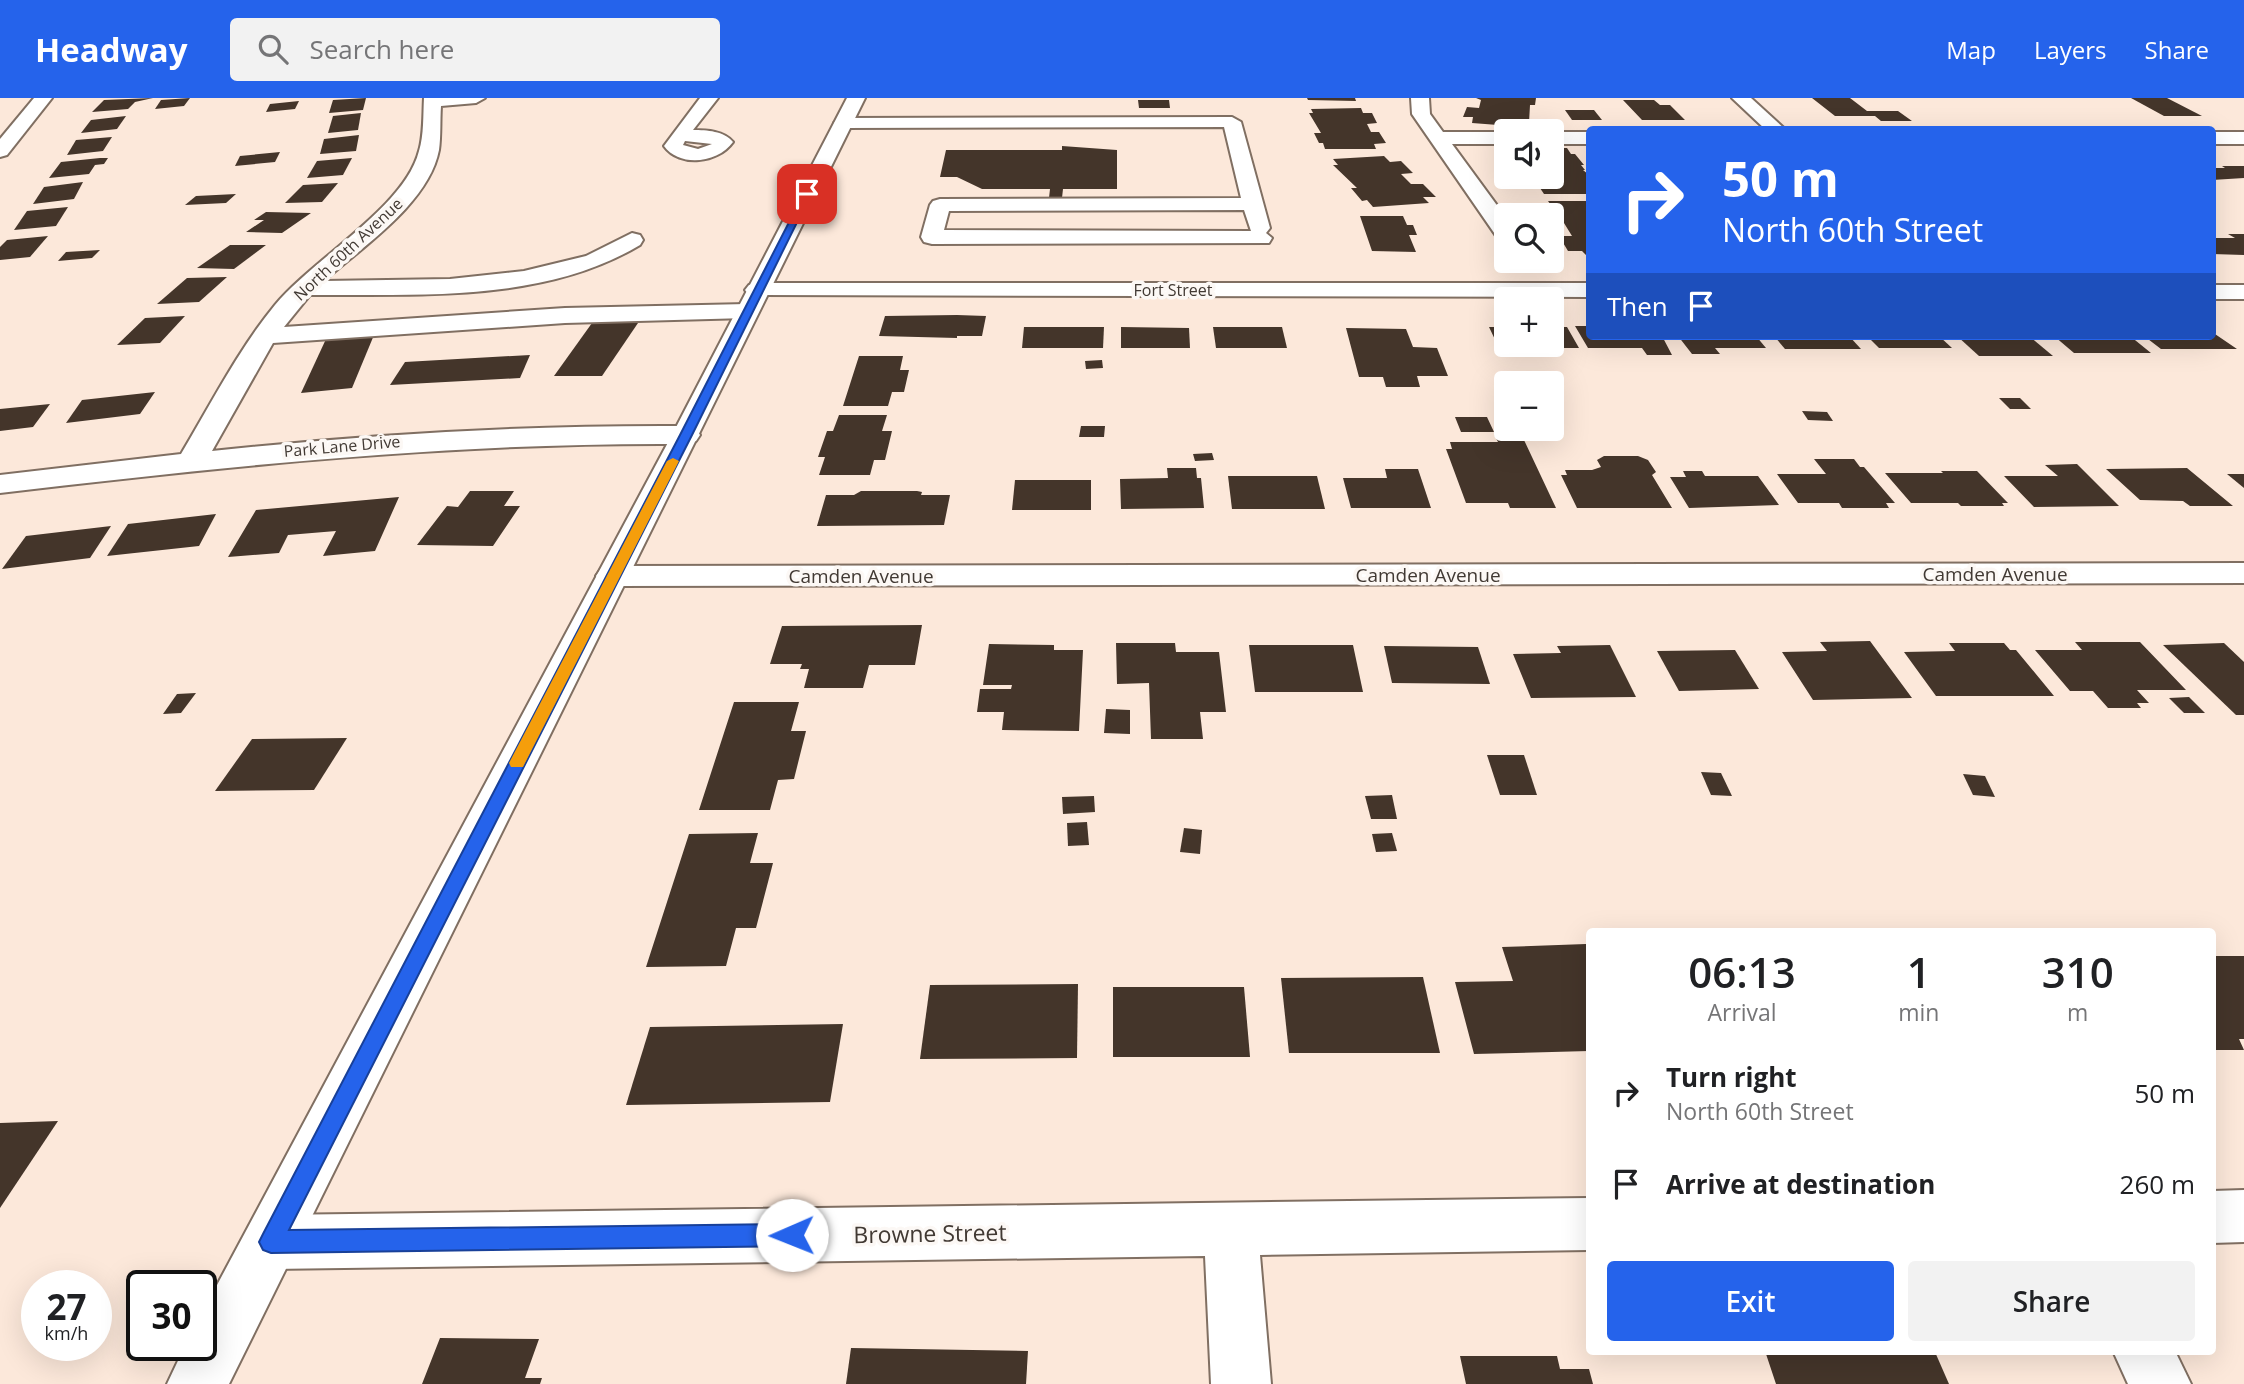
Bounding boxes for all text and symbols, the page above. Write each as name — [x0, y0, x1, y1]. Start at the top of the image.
search box — [230, 18, 720, 81]
text: Headway — [35, 27, 188, 72]
icon: search — [254, 30, 292, 68]
text: Search here — [310, 31, 454, 67]
text: Map — [1946, 33, 1996, 66]
text: Layers — [2034, 33, 2107, 66]
text: Share — [2145, 33, 2209, 66]
map controls — [1494, 119, 1564, 441]
button: sound — [1494, 119, 1564, 189]
text: 50 m — [1722, 145, 1839, 211]
icon: right — [1607, 154, 1698, 245]
pin — [777, 164, 837, 224]
icon: arrive — [788, 175, 826, 213]
street label: North 60th Avenue — [289, 193, 407, 305]
button: search — [1494, 203, 1564, 273]
text: North 60th Street — [1722, 208, 1983, 251]
street label: Fort Street — [1134, 279, 1213, 301]
button: + — [1494, 287, 1564, 357]
icon: arrive — [1682, 287, 1720, 325]
text: Then — [1607, 288, 1668, 324]
button: − — [1494, 371, 1564, 441]
street label: Park Lane Drive — [283, 430, 401, 462]
street label: Camden Avenue — [1922, 561, 2068, 587]
street label: Camden Avenue — [1355, 562, 1501, 588]
street label: Camden Avenue — [788, 563, 934, 589]
text: 06:13 — [1688, 943, 1796, 1000]
text: 1 — [1907, 943, 1931, 1000]
text: 310 — [2042, 943, 2114, 1000]
text: Arrival — [1707, 996, 1777, 1028]
text: min — [1898, 996, 1939, 1028]
text: m — [2067, 996, 2088, 1028]
text: Turn right — [1666, 1059, 1797, 1095]
icon: right — [1607, 1074, 1645, 1112]
text: 50 m — [2134, 1075, 2195, 1111]
text: North 60th Street — [1666, 1095, 1854, 1127]
icon: arrive — [1607, 1165, 1645, 1203]
text: Arrive at destination — [1666, 1166, 1935, 1202]
text: 260 m — [2120, 1166, 2195, 1202]
position arrow — [755, 1198, 829, 1272]
street label: Browne Street — [853, 1216, 1007, 1250]
button: Exit — [1607, 1261, 1894, 1341]
button: Share — [1908, 1261, 2195, 1341]
speed limit sign: 30 — [126, 1270, 217, 1361]
text: 27 — [46, 1283, 87, 1330]
text: km/h — [45, 1321, 88, 1345]

